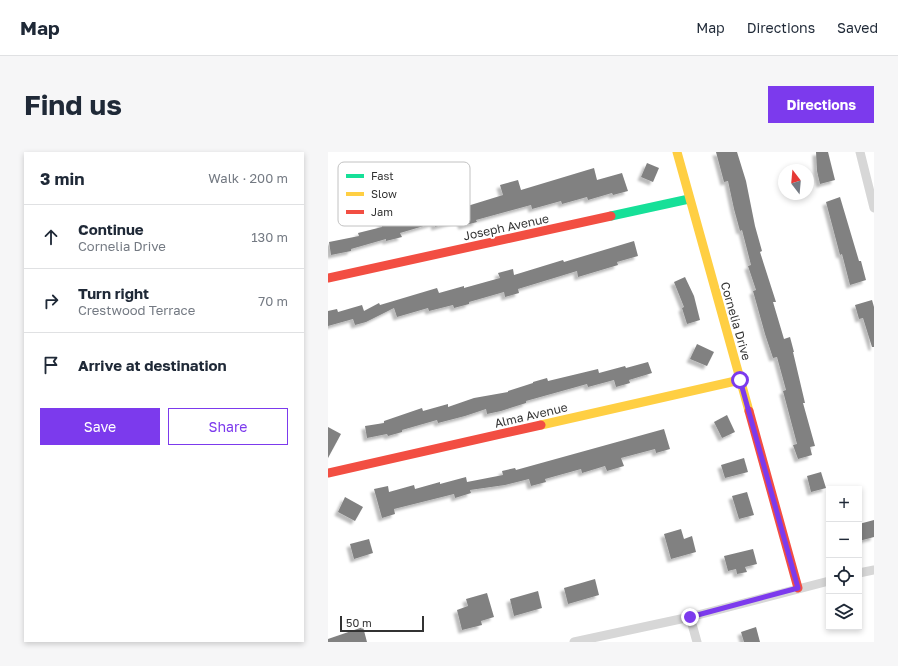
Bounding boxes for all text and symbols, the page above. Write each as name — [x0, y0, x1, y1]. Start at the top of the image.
text: Map — [20, 16, 60, 39]
text: Map — [696, 19, 725, 36]
text: Directions — [747, 19, 815, 36]
text: Saved — [837, 19, 878, 36]
button: Directions — [768, 86, 874, 123]
text: Find us — [24, 88, 122, 121]
legend — [338, 162, 470, 226]
north arrow — [778, 164, 814, 200]
text: 3 min — [40, 168, 84, 189]
text: Fast — [371, 169, 394, 182]
text: Walk · 200 m — [208, 170, 288, 186]
text: Slow — [371, 187, 397, 200]
text: Jam — [371, 205, 393, 218]
street label: Joseph Avenue — [462, 211, 550, 243]
text: Continue — [78, 220, 144, 238]
icon: ahead — [40, 226, 62, 248]
text: 130 m — [251, 229, 288, 245]
text: Cornelia Drive — [78, 238, 166, 254]
street label: Cornelia Drive — [718, 280, 754, 362]
text: Turn right — [78, 284, 149, 302]
icon: right — [40, 290, 62, 312]
text: 70 m — [258, 293, 288, 309]
text: Crestwood Terrace — [78, 302, 195, 318]
icon: arrive — [40, 354, 62, 376]
text: Arrive at destination — [78, 356, 227, 374]
route start — [731, 371, 749, 389]
street label: Alma Avenue — [493, 399, 569, 431]
button: Save — [40, 408, 160, 445]
button: Share — [168, 408, 288, 445]
map controls — [826, 486, 862, 630]
button: + — [826, 486, 862, 522]
button: − — [826, 522, 862, 558]
button: locate — [826, 558, 862, 594]
button: layers — [826, 594, 862, 630]
route end — [681, 608, 699, 626]
scale bar — [340, 614, 424, 633]
text: 50 m — [346, 616, 372, 629]

